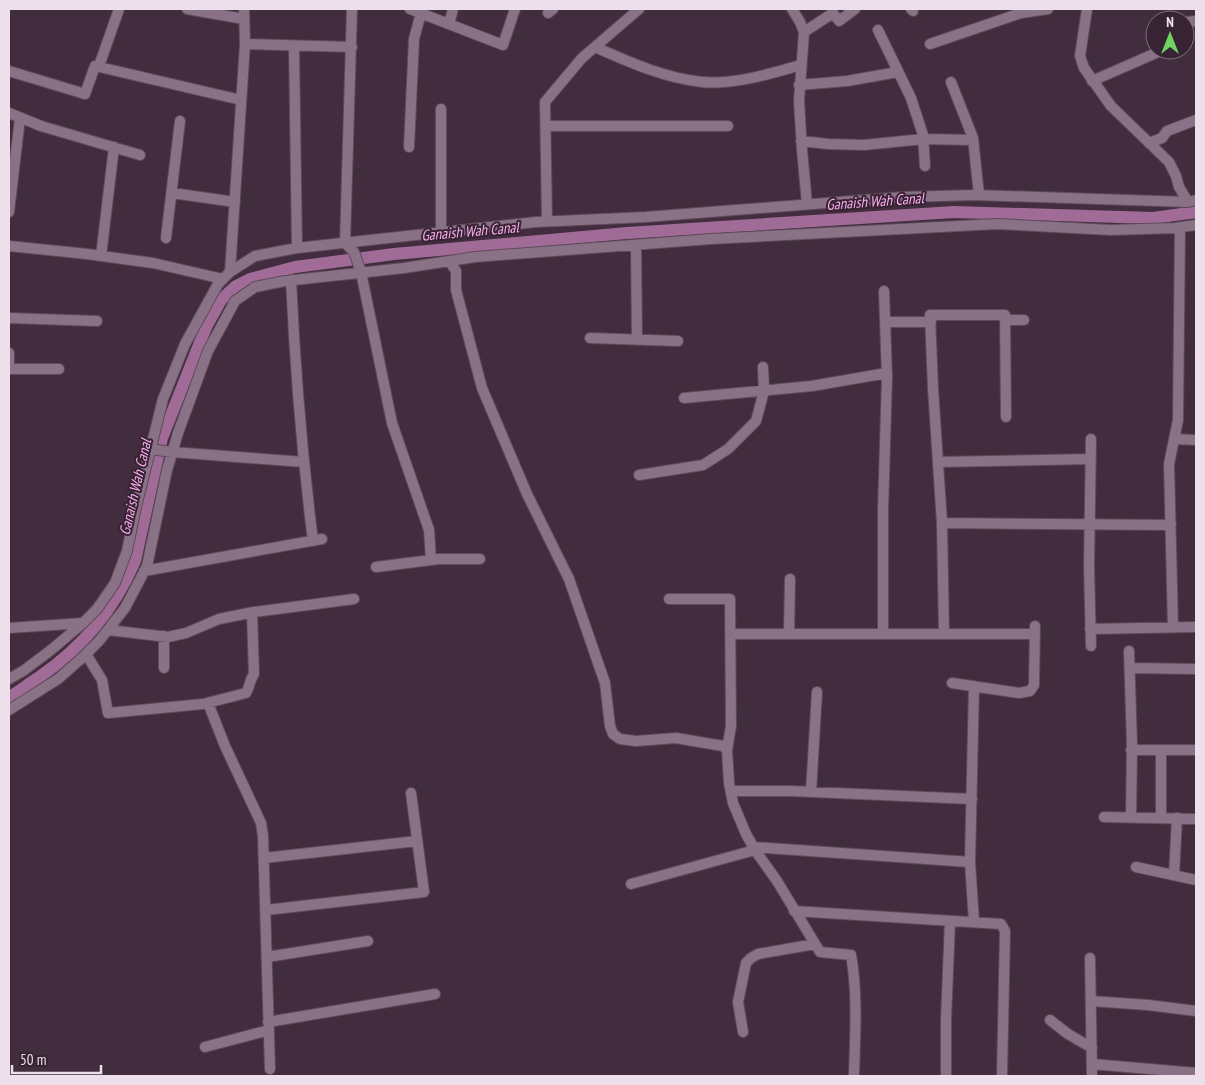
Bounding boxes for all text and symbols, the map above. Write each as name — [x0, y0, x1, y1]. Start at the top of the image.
north arrow — [1145, 10, 1195, 60]
text: N — [1166, 13, 1174, 31]
water label: Ganaish Wah Canal — [825, 188, 926, 214]
water label: Ganaish Wah Canal — [420, 217, 521, 245]
water label: Ganaish Wah Canal — [115, 436, 156, 537]
scale bar — [12, 1042, 101, 1074]
text: 50 m — [20, 1050, 46, 1069]

